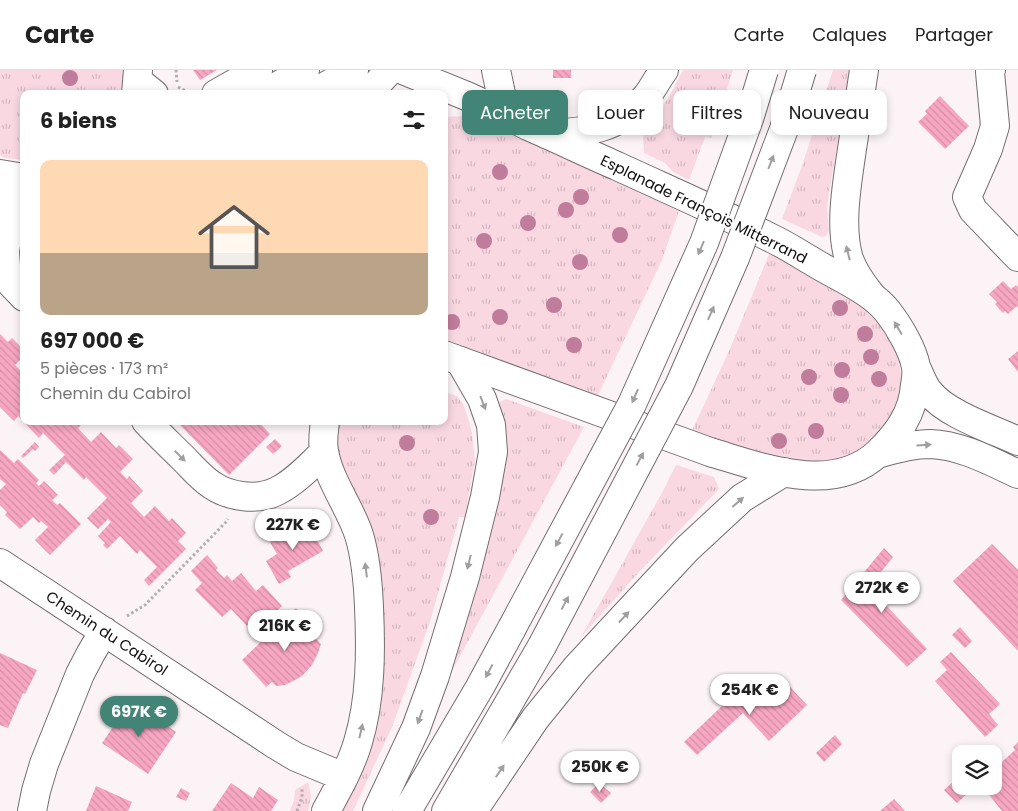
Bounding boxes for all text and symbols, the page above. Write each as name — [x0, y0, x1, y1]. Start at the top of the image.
text: Carte — [25, 18, 94, 51]
text: Carte — [734, 22, 784, 47]
text: Calques — [812, 22, 887, 47]
text: Partager — [915, 22, 993, 47]
chip: Acheter — [462, 90, 568, 135]
chip: Louer — [578, 90, 663, 135]
chip: Filtres — [673, 90, 761, 135]
chip: Nouveau — [771, 90, 887, 135]
text: 6 biens — [40, 106, 117, 135]
icon: filters — [400, 106, 428, 134]
street label: Esplanade François Mitterrand — [597, 150, 811, 268]
one-way arrow — [768, 155, 776, 170]
icon: home — [189, 192, 279, 282]
one-way arrow — [697, 241, 705, 255]
one-way arrow — [844, 245, 852, 260]
one-way arrow — [707, 306, 715, 320]
one-way arrow — [894, 321, 903, 334]
text: 697 000 € — [40, 326, 144, 355]
text: 5 pièces · 173 m² — [40, 357, 168, 380]
text: Chemin du Cabirol — [40, 382, 191, 405]
one-way arrow — [631, 389, 639, 403]
one-way arrow — [480, 396, 487, 411]
one-way arrow — [916, 440, 932, 448]
one-way arrow — [174, 449, 186, 461]
one-way arrow — [636, 452, 644, 467]
one-way arrow — [732, 496, 744, 508]
pin: 227K € — [252, 508, 334, 551]
text: 227K € — [266, 513, 320, 536]
one-way arrow — [555, 532, 563, 547]
one-way arrow — [465, 554, 473, 569]
one-way arrow — [362, 562, 370, 578]
pin: 272K € — [841, 572, 923, 614]
text: 272K € — [855, 576, 909, 599]
street label: Chemin du Cabirol — [42, 586, 172, 680]
one-way arrow — [560, 597, 569, 610]
pin: 216K € — [244, 610, 326, 652]
one-way arrow — [618, 611, 630, 623]
text: 216K € — [259, 614, 311, 637]
one-way arrow — [484, 664, 493, 677]
pin: 254K € — [709, 674, 791, 716]
text: 254K € — [721, 678, 779, 701]
pin: 697K € — [98, 696, 180, 738]
text: 697K € — [111, 700, 167, 723]
one-way arrow — [416, 709, 423, 724]
one-way arrow — [357, 724, 365, 739]
map controls — [952, 745, 1002, 795]
button: layers — [952, 745, 1002, 795]
pin: 250K € — [559, 750, 641, 793]
text: 250K € — [571, 755, 629, 778]
one-way arrow — [495, 764, 505, 777]

